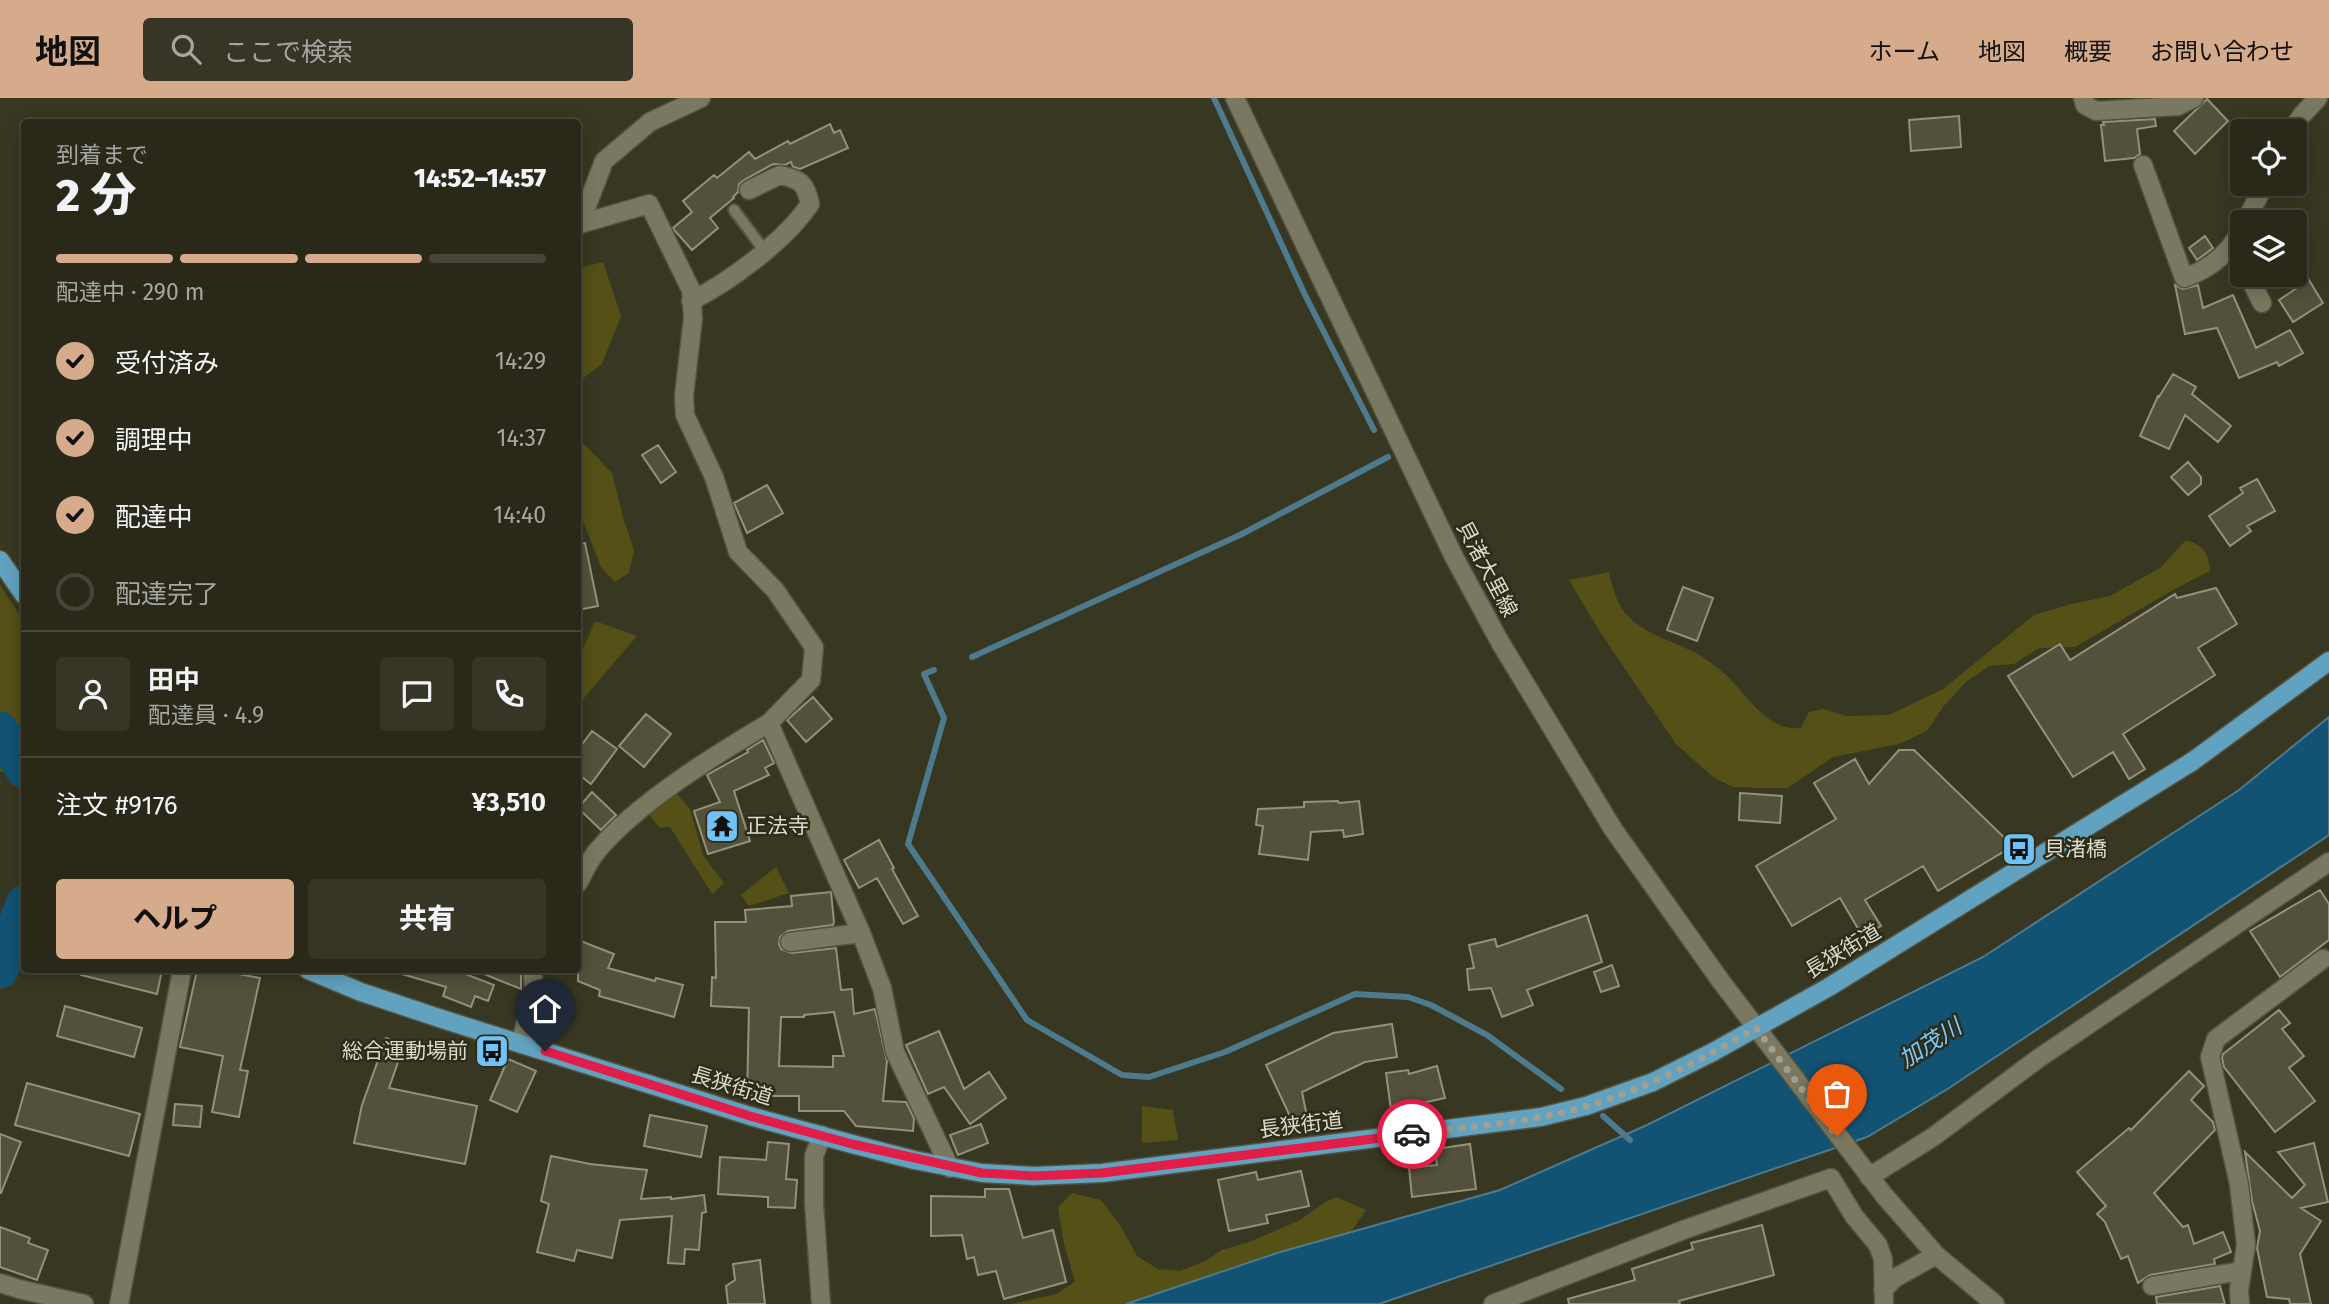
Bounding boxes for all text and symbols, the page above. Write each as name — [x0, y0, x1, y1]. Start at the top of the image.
search box — [143, 18, 633, 81]
icon: search — [167, 30, 205, 68]
text: 地図 — [35, 32, 101, 72]
text: ここで検索 — [223, 37, 353, 68]
text: ホーム — [1869, 38, 1940, 66]
text: 地図 — [1978, 38, 2026, 66]
text: 概要 — [2064, 38, 2112, 66]
text: お問い合わせ — [2150, 38, 2294, 66]
map controls — [2230, 119, 2307, 287]
button: locate — [2230, 119, 2307, 196]
text: 到着まで — [56, 141, 148, 169]
text: 14:52–14:57 — [414, 163, 546, 194]
text: 2 分 — [56, 168, 137, 223]
button: layers — [2230, 210, 2307, 287]
text: 配達中 · 290 m — [56, 278, 205, 306]
icon: check — [56, 342, 94, 380]
text: 14:29 — [495, 347, 546, 375]
text: 受付済み — [115, 348, 219, 379]
icon: check — [56, 419, 94, 457]
text: 14:37 — [497, 424, 546, 452]
text: 調理中 — [115, 425, 193, 456]
icon: check — [56, 496, 94, 534]
text: 14:40 — [493, 501, 546, 529]
text: 配達中 — [115, 502, 193, 533]
street label: 貝渚大里線 — [1451, 517, 1523, 621]
text: 配達完了 — [115, 579, 219, 610]
button: person — [56, 657, 130, 731]
button: chat — [380, 657, 454, 731]
button: phone — [472, 657, 546, 731]
text: 田中 — [148, 665, 200, 696]
text: 配達員 · 4.9 — [148, 701, 264, 729]
text: ¥3,510 — [472, 787, 546, 818]
text: 注文 #9176 — [56, 790, 178, 821]
temple icon: 正法寺 — [703, 807, 741, 845]
place label: 正法寺 — [746, 813, 809, 839]
bus stop icon: 貝渚橋 — [2000, 830, 2038, 868]
place label: 貝渚橋 — [2044, 836, 2107, 862]
button: ヘルプ — [56, 879, 294, 959]
button: 共有 — [308, 879, 546, 959]
street label: 長狭街道 — [1800, 918, 1886, 984]
pin — [515, 979, 575, 1051]
icon: home — [526, 990, 564, 1028]
water label: 加茂川 — [1893, 1011, 1969, 1074]
bus stop icon: 総合運動場前 — [473, 1032, 511, 1070]
place label: 総合運動場前 — [342, 1038, 468, 1064]
street label: 長狭街道 — [688, 1061, 776, 1111]
pin — [1807, 1064, 1867, 1136]
icon: bag — [1818, 1075, 1856, 1113]
courier — [1377, 1099, 1447, 1169]
street label: 長狭街道 — [1258, 1107, 1344, 1143]
icon: car — [1393, 1115, 1431, 1153]

